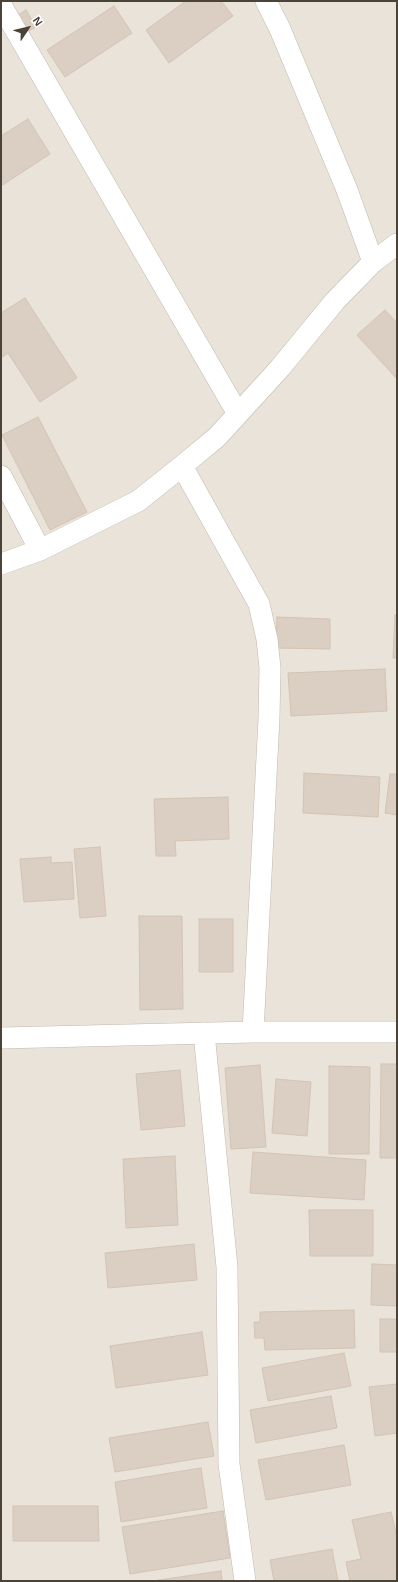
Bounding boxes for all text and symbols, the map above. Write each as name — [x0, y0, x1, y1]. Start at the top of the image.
north arrow — [8, 8, 48, 48]
text: N — [31, 14, 45, 28]

